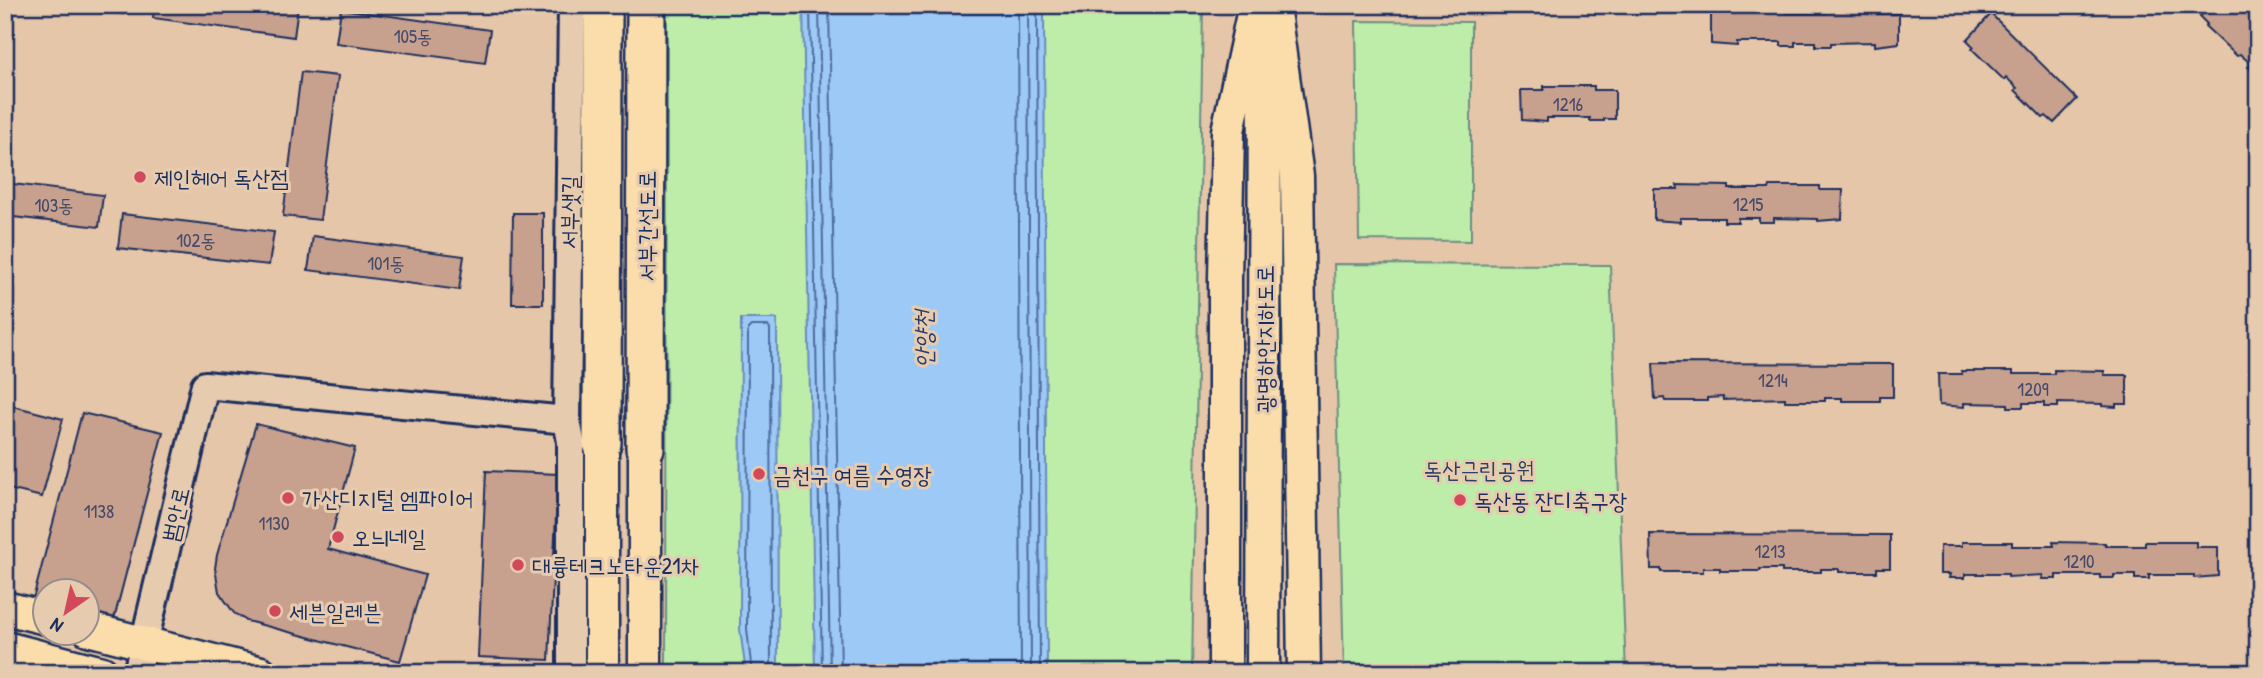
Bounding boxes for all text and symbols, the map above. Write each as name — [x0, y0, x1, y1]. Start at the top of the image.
house number: 105동 — [394, 23, 432, 49]
house number: 1216 — [1553, 91, 1583, 117]
place label: 제인헤어 독산점 — [154, 162, 289, 193]
marker: 제인헤어 독산점 — [132, 169, 148, 185]
street label: 서부간선도로 — [631, 170, 662, 282]
street label: 서부샛길 — [553, 175, 585, 249]
house number: 1215 — [1733, 191, 1763, 217]
house number: 103동 — [34, 192, 74, 218]
house number: 102동 — [176, 227, 216, 253]
house number: 101동 — [367, 250, 405, 276]
street label: 광명하안지하도로 — [1249, 265, 1280, 413]
water label: 안양천 — [906, 307, 940, 368]
house number: 1214 — [1758, 367, 1788, 393]
house number: 1209 — [2017, 376, 2049, 402]
park label: 독산근린공원 — [1423, 454, 1535, 485]
place label: 금천구 여름 수영장 — [773, 459, 932, 490]
marker: 금천구 여름 수영장 — [751, 466, 767, 482]
street label: 범안로 — [154, 483, 196, 545]
place label: 가산디지털 엠파이어 — [302, 483, 474, 514]
place label: 독산동 잔디축구장 — [1474, 485, 1627, 516]
marker: 가산디지털 엠파이어 — [280, 490, 296, 506]
marker: 독산동 잔디축구장 — [1452, 492, 1468, 508]
house number: 1138 — [84, 498, 114, 524]
house number: 1130 — [259, 510, 289, 536]
place label: 오늬네일 — [352, 522, 426, 553]
marker: 오늬네일 — [330, 529, 346, 545]
house number: 1213 — [1754, 538, 1786, 564]
house number: 1210 — [2063, 548, 2095, 574]
place label: 대륭테크노타운21차 — [532, 550, 699, 581]
marker: 대륭테크노타운21차 — [510, 557, 526, 573]
north arrow — [32, 576, 102, 646]
place label: 세븐일레븐 — [289, 596, 382, 627]
marker: 세븐일레븐 — [267, 603, 283, 619]
text: N — [45, 612, 68, 640]

